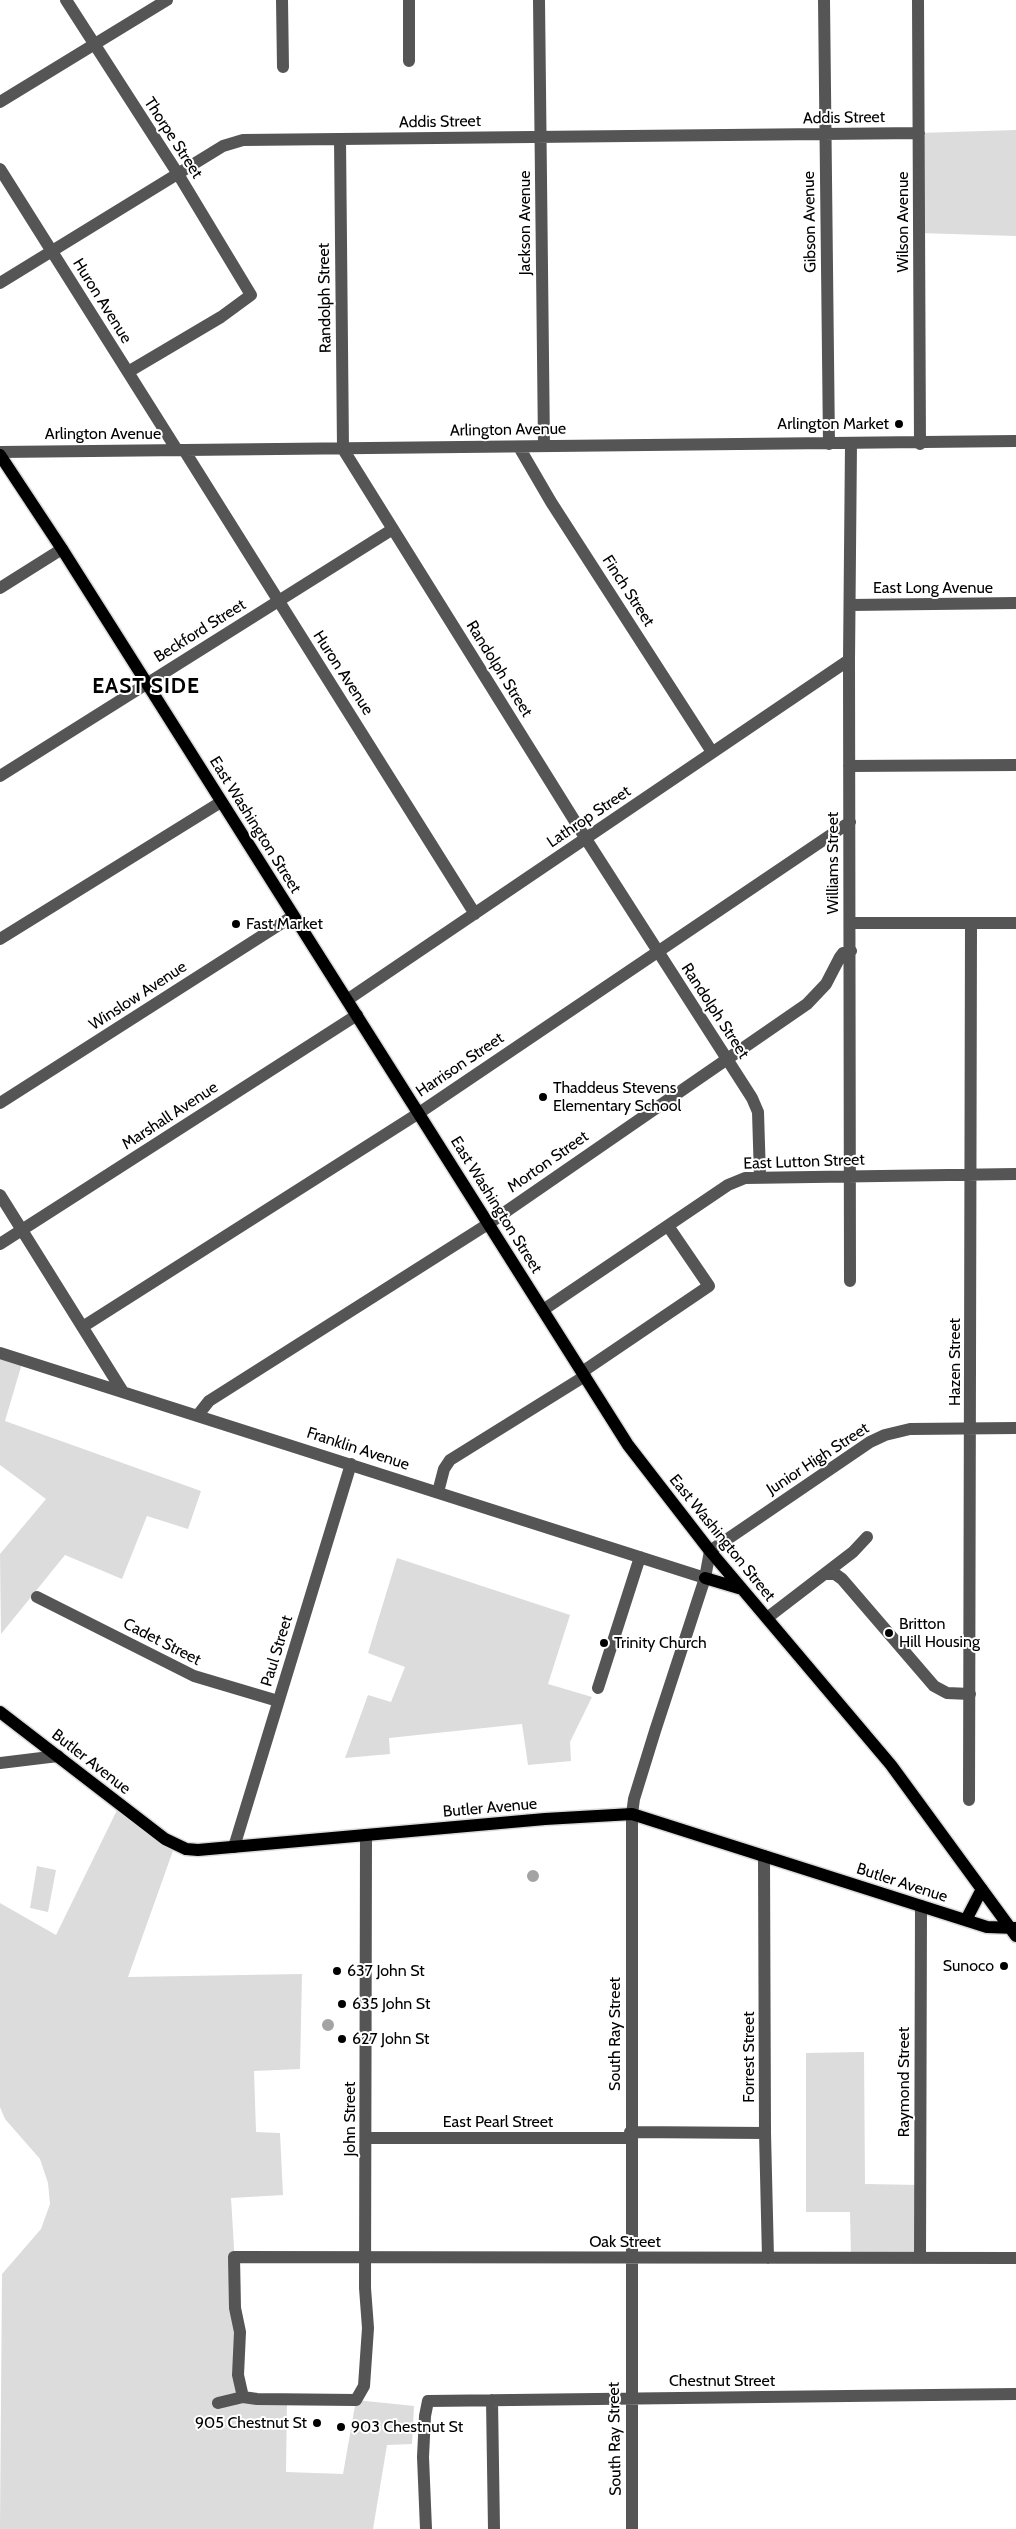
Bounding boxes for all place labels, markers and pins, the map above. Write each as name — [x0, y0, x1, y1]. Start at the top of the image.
place label: Arlington Market — [777, 414, 889, 434]
marker: Arlington Market — [893, 418, 905, 430]
place label: Fast Market — [246, 914, 323, 934]
marker: Fast Market — [230, 918, 242, 930]
place label: Thaddeus Stevens Elementary School — [553, 1078, 681, 1116]
marker: Thaddeus Stevens Elementary School — [537, 1091, 549, 1103]
place label: Britton Hill Housing — [899, 1614, 980, 1652]
marker: Britton Hill Housing — [883, 1627, 895, 1639]
place label: Trinity Church — [614, 1633, 707, 1653]
marker: Trinity Church — [598, 1637, 610, 1649]
place label: Sunoco — [943, 1956, 994, 1976]
marker: Sunoco — [998, 1960, 1010, 1972]
place label: 637 John St — [347, 1961, 425, 1981]
marker: 637 John St — [331, 1965, 343, 1977]
place label: 635 John St — [352, 1994, 430, 2014]
marker: 635 John St — [336, 1998, 348, 2010]
place label: 627 John St — [352, 2029, 429, 2049]
marker: 627 John St — [336, 2033, 348, 2045]
place label: 905 Chestnut St — [195, 2413, 307, 2433]
marker: 905 Chestnut St — [311, 2417, 323, 2429]
place label: 903 Chestnut St — [351, 2417, 463, 2437]
marker: 903 Chestnut St — [335, 2421, 347, 2433]

